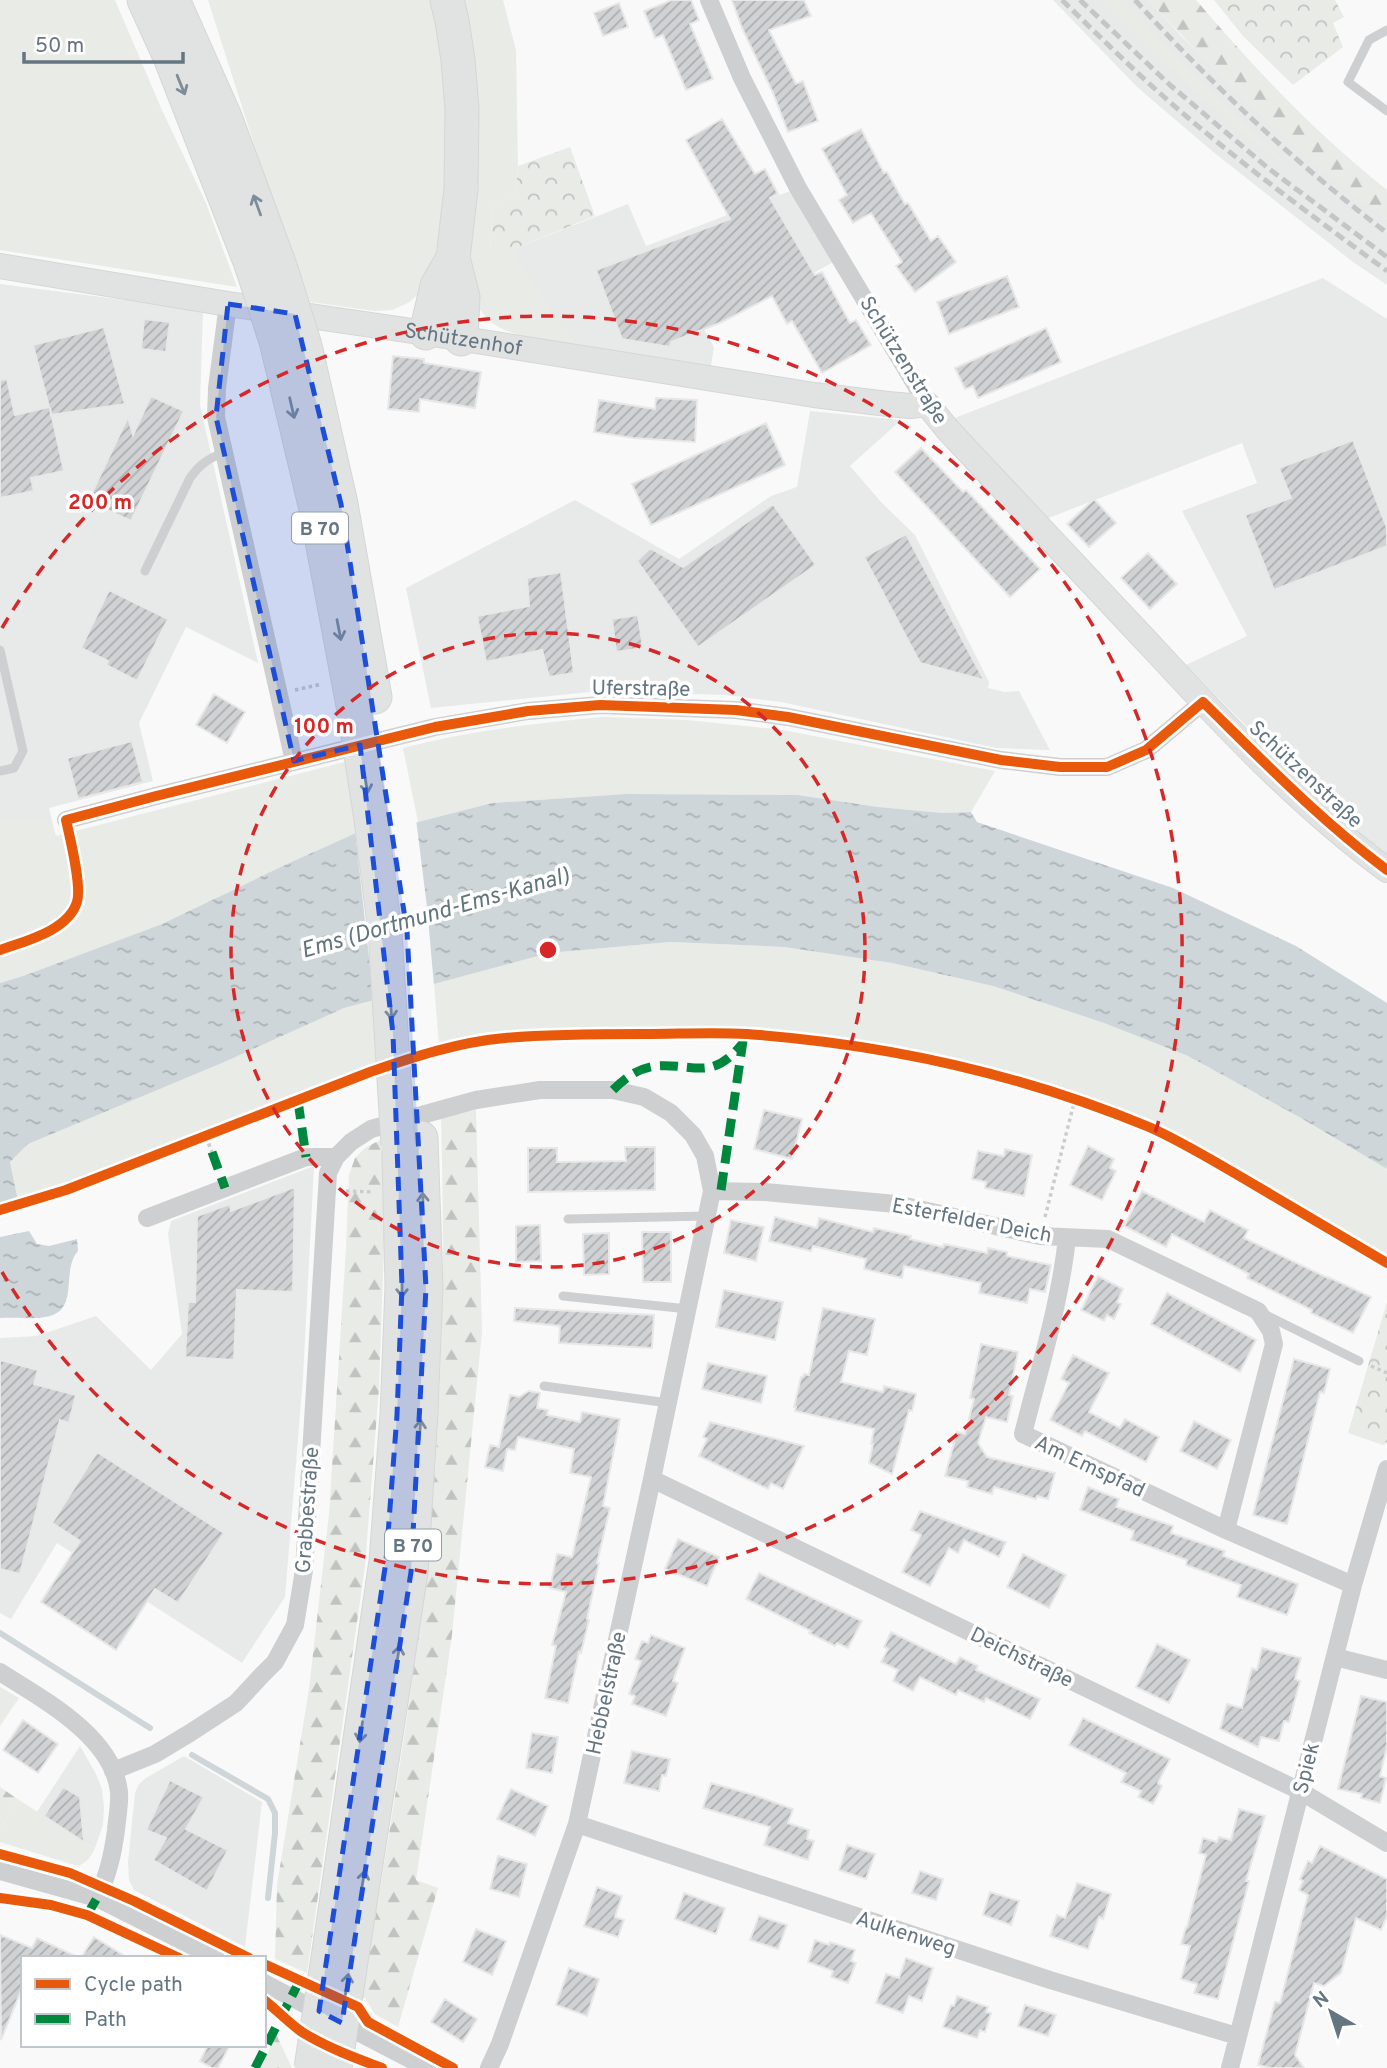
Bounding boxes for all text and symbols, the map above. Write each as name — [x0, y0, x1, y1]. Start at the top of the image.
scale bar — [24, 21, 184, 65]
text: 50 m — [35, 33, 84, 60]
one-way arrow — [176, 74, 189, 95]
one-way arrow — [250, 194, 262, 216]
street label: Schützenstraße — [853, 292, 953, 430]
street label: Schützenhof — [403, 318, 524, 363]
one-way arrow — [286, 396, 299, 419]
text: 200 m — [68, 490, 132, 517]
road number: B 70 — [292, 512, 348, 544]
one-way arrow — [333, 618, 347, 641]
street label: Uferstraße — [591, 675, 691, 704]
text: 100 m — [294, 714, 354, 741]
street label: Schützenstraße — [1242, 715, 1368, 835]
one-way arrow — [360, 771, 373, 794]
water label: Ems (Dortmund-Ems-Kanal) — [298, 862, 574, 967]
centre of rings — [536, 938, 560, 962]
one-way arrow — [385, 997, 398, 1020]
one-way arrow — [417, 1191, 430, 1214]
street label: Esterfelder Deich — [890, 1193, 1054, 1250]
one-way arrow — [395, 1275, 409, 1298]
one-way arrow — [414, 1419, 427, 1442]
street label: Am Emspfad — [1030, 1430, 1149, 1505]
street label: Grabbestraße — [291, 1446, 326, 1574]
road number: B 70 — [385, 1530, 441, 1560]
street label: Deichstraße — [965, 1622, 1077, 1695]
street label: Hebbelstraße — [581, 1629, 634, 1757]
one-way arrow — [392, 1645, 405, 1668]
one-way arrow — [354, 1721, 367, 1743]
street label: Spiek — [1288, 1740, 1327, 1797]
one-way arrow — [357, 1870, 370, 1893]
street label: Aulkenweg — [852, 1906, 959, 1963]
legend — [21, 1956, 266, 2047]
text: Cycle path — [84, 1972, 183, 1999]
one-way arrow — [341, 1973, 354, 1996]
north arrow — [1296, 1977, 1366, 2047]
text: N — [1309, 1987, 1334, 2014]
text: Path — [84, 2007, 127, 2034]

